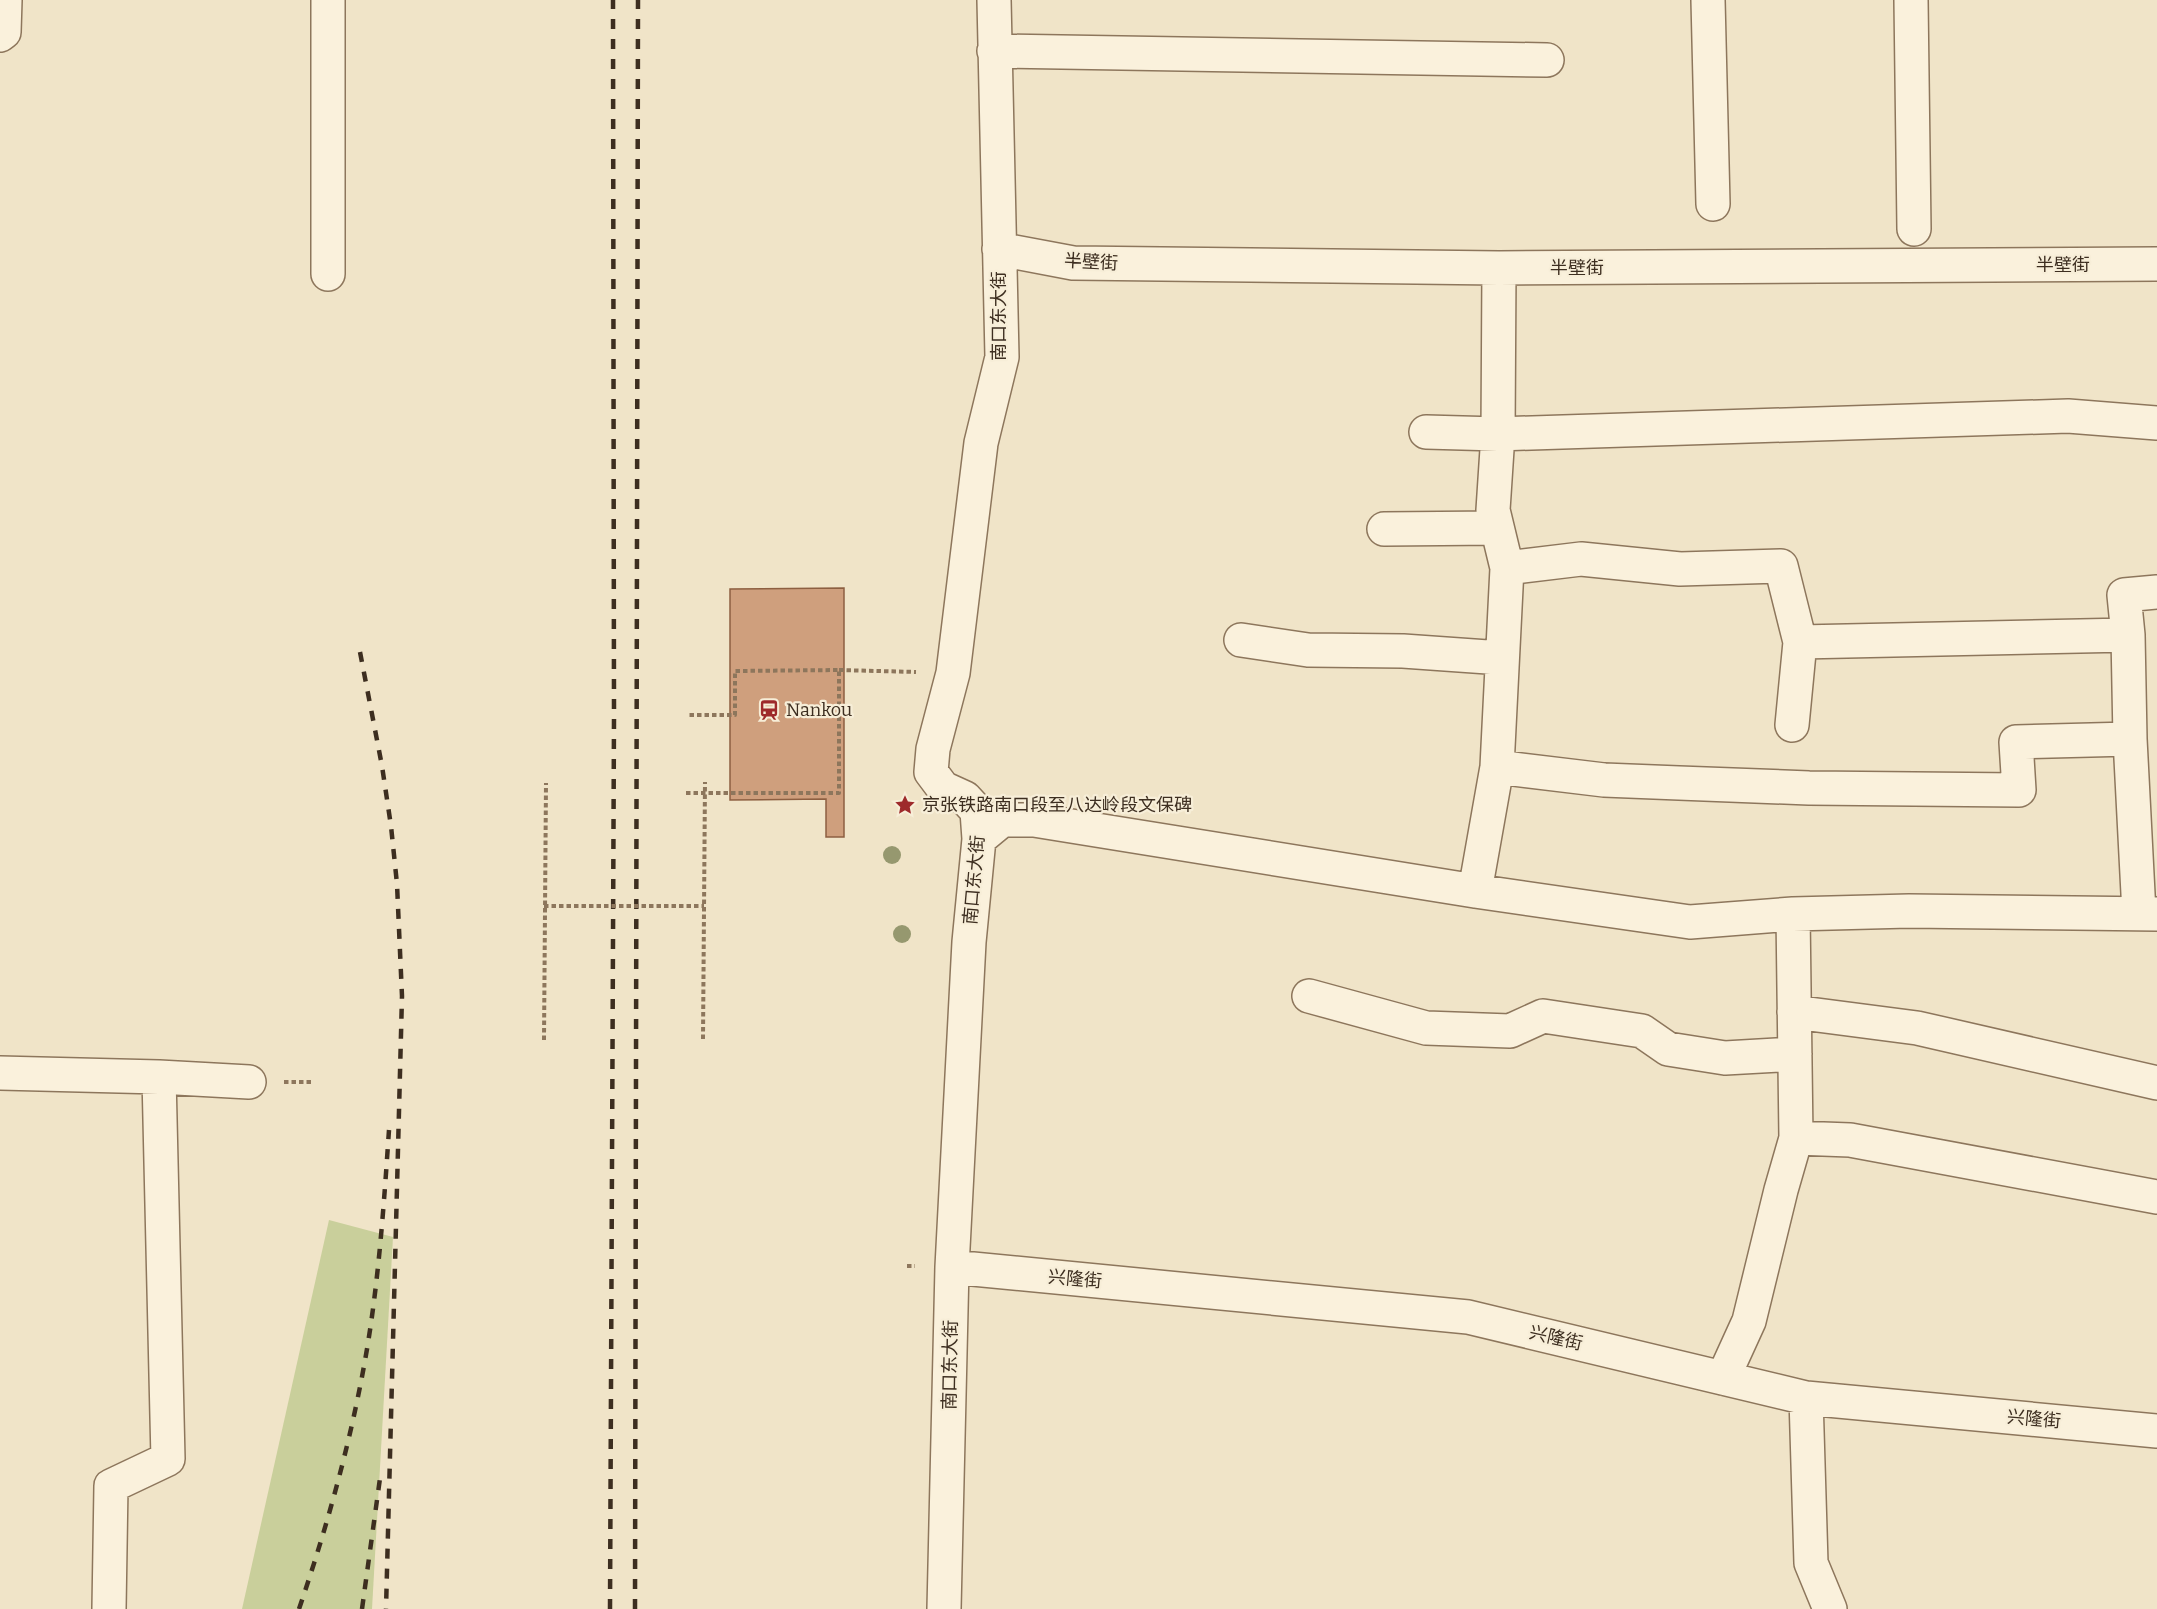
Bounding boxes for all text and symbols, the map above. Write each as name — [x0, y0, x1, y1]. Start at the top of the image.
street label: 半壁街 — [1063, 250, 1119, 274]
street label: 半壁街 — [2036, 254, 2090, 276]
street label: 半壁街 — [1550, 257, 1604, 279]
street label: 南口东大街 — [988, 271, 1010, 361]
station icon: Nankou — [757, 698, 781, 722]
place label: Nankou — [786, 699, 852, 721]
place icon: 京张铁路南口段至八达岭段文保碑 — [893, 793, 917, 817]
place label: 京张铁路南口段至八达岭段文保碑 — [922, 794, 1192, 816]
street label: 南口东大街 — [959, 834, 989, 926]
street label: 兴隆街 — [1047, 1266, 1103, 1292]
street label: 南口东大街 — [938, 1320, 962, 1410]
street label: 兴隆街 — [1527, 1321, 1585, 1355]
street label: 兴隆街 — [2006, 1406, 2062, 1432]

